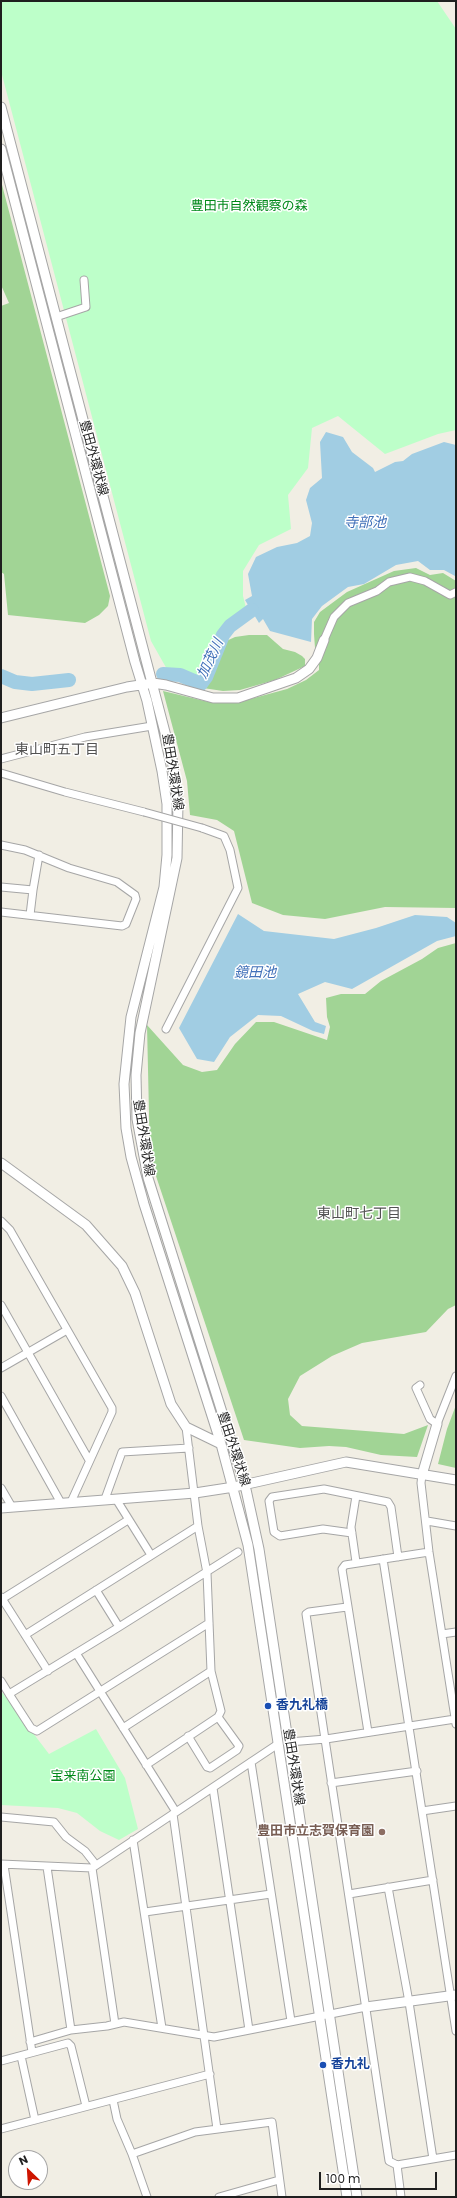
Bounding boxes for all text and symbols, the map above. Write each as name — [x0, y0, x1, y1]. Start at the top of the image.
park label: 豊田市自然観察の森 — [191, 199, 307, 215]
street label: 豊田外環状線 — [75, 418, 111, 498]
water label: 寺部池 — [344, 515, 386, 531]
water label: 加茂川 — [195, 636, 227, 682]
street label: 豊田外環状線 — [158, 732, 186, 812]
district label: 東山町五丁目 — [15, 742, 99, 758]
water label: 鏡田池 — [234, 965, 276, 981]
street label: 豊田外環状線 — [129, 1098, 157, 1178]
district label: 東山町七丁目 — [317, 1206, 401, 1222]
street label: 豊田外環状線 — [214, 1409, 252, 1489]
place label: 香九礼橋 — [276, 1698, 328, 1714]
marker: 香九礼橋 — [263, 1701, 273, 1711]
street label: 豊田外環状線 — [279, 1727, 307, 1807]
park label: 宝来南公園 — [51, 1769, 115, 1785]
place label: 豊田市立志賀保育園 — [257, 1824, 374, 1840]
marker: 豊田市立志賀保育園 — [377, 1827, 387, 1837]
place label: 香九礼 — [331, 2057, 370, 2073]
marker: 香九礼 — [318, 2060, 328, 2070]
north arrow — [8, 2150, 48, 2190]
text: N — [16, 2151, 30, 2169]
scale bar — [321, 2164, 439, 2190]
text: 100 m — [326, 2170, 360, 2187]

